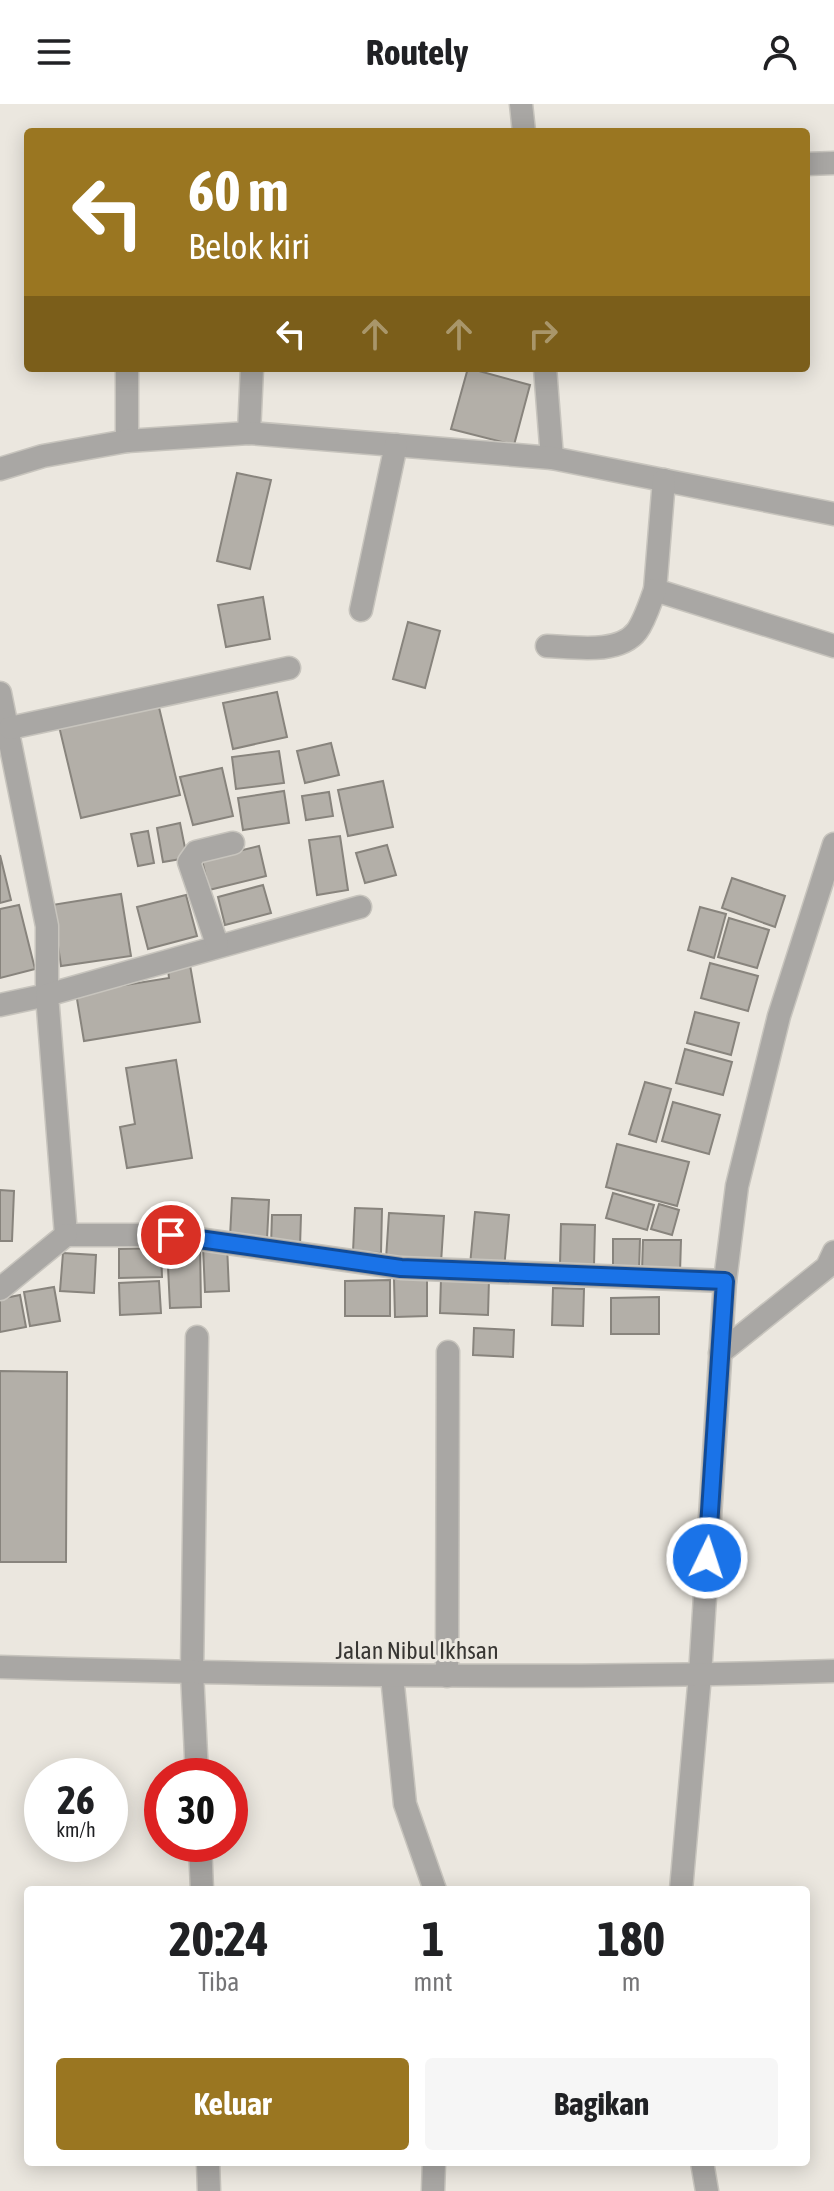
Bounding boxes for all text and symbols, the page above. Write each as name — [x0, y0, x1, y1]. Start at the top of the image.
icon: menu — [32, 30, 76, 74]
icon: person — [758, 30, 802, 74]
text: Routely — [366, 31, 468, 73]
text: 60 m — [188, 159, 289, 223]
icon: left — [56, 160, 160, 264]
text: Belok kiri — [188, 225, 310, 267]
icon: left — [269, 312, 313, 356]
icon: ahead — [353, 312, 397, 356]
icon: ahead — [437, 312, 481, 356]
icon: right — [521, 312, 565, 356]
pin — [137, 1201, 205, 1269]
icon: arrive — [149, 1213, 193, 1257]
position arrow — [665, 1516, 749, 1600]
street label: Jalan Nibul Ikhsan — [335, 1637, 499, 1664]
speed limit sign: 30 — [144, 1758, 248, 1862]
text: 26 — [57, 1777, 95, 1822]
text: km/h — [56, 1818, 96, 1841]
text: 20:24 — [169, 1911, 269, 1966]
text: 1 — [422, 1911, 444, 1966]
text: 180 — [597, 1911, 665, 1966]
text: Tiba — [198, 1967, 239, 1997]
text: mnt — [414, 1967, 452, 1997]
text: m — [622, 1967, 641, 1997]
button: Keluar — [56, 2058, 409, 2150]
button: Bagikan — [425, 2058, 778, 2150]

